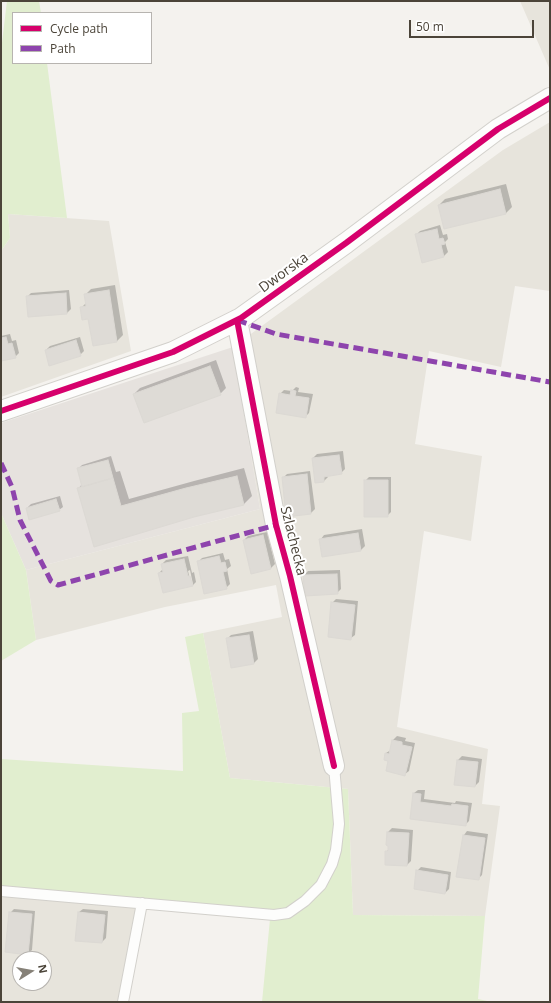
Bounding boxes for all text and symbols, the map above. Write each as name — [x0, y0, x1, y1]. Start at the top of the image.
legend — [12, 12, 152, 64]
scale bar — [411, 12, 536, 38]
text: 50 m — [416, 18, 444, 35]
text: Cycle path — [50, 20, 108, 37]
text: Path — [50, 40, 76, 57]
street label: Dworska — [256, 249, 312, 297]
street label: Szlachecka — [276, 505, 310, 577]
north arrow — [12, 951, 52, 991]
text: N — [35, 963, 52, 975]

